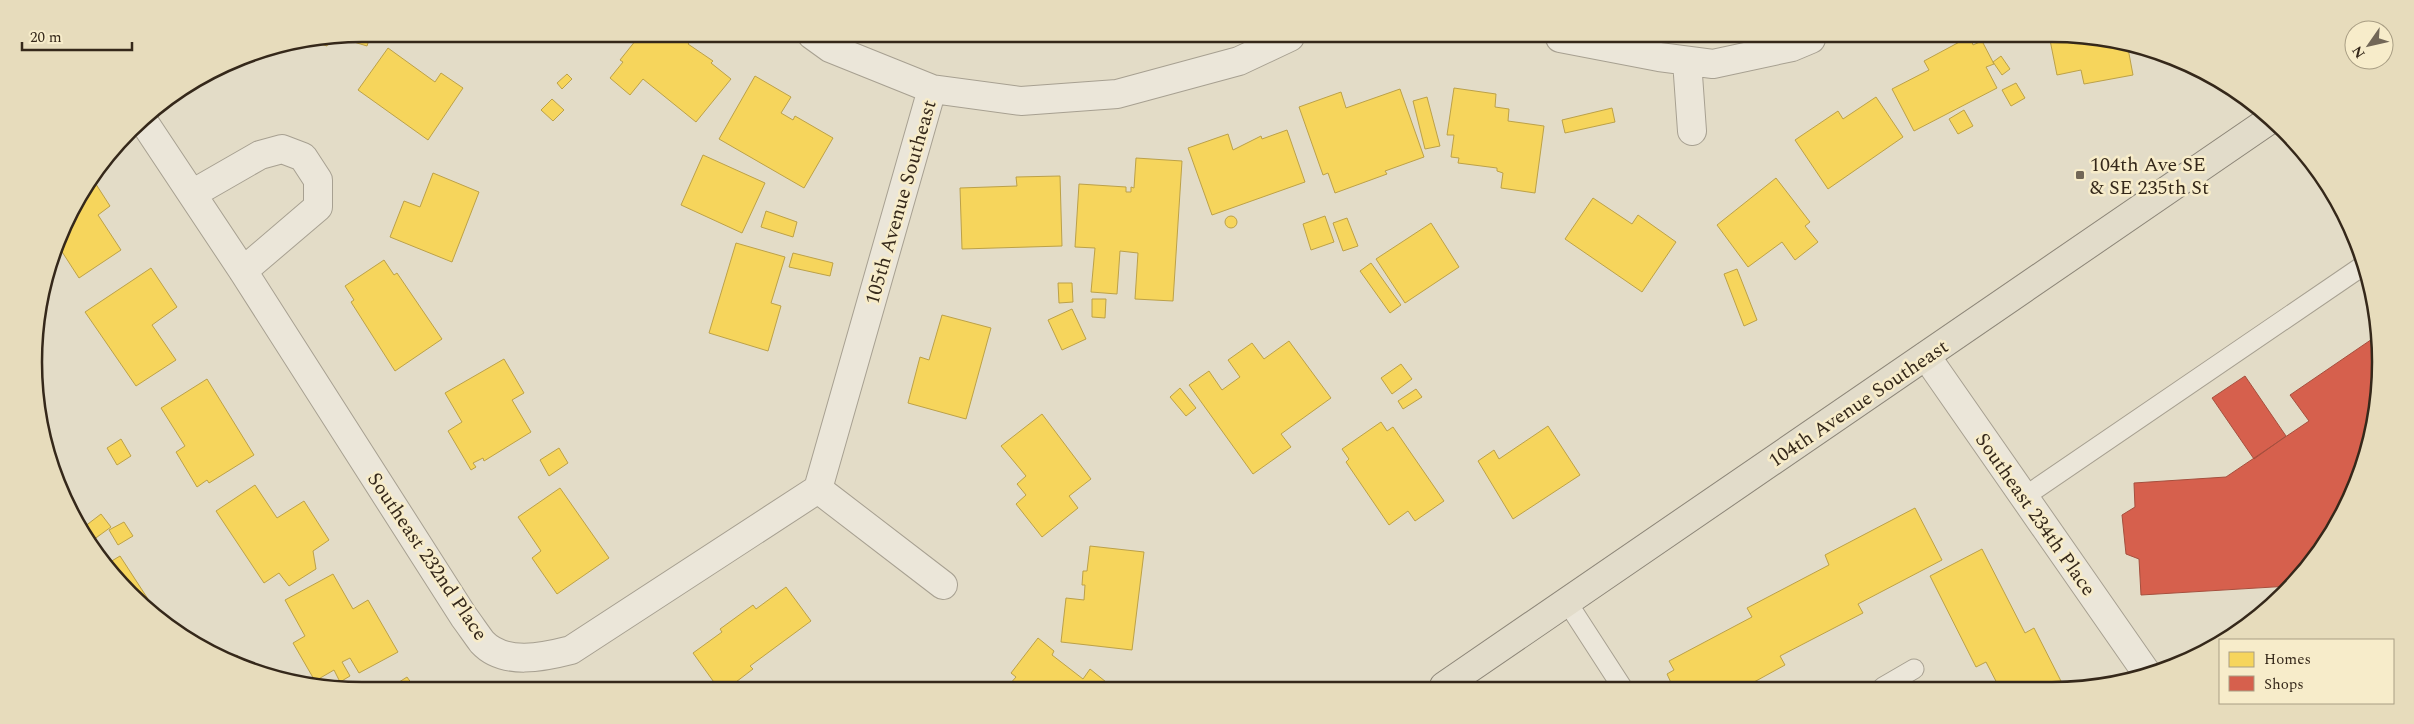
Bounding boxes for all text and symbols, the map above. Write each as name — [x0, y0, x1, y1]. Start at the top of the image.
scale bar — [22, 20, 132, 52]
north arrow — [2344, 20, 2394, 70]
text: 20 m — [30, 26, 62, 49]
text: N — [2347, 41, 2371, 63]
street label: 105th Avenue Southeast — [857, 96, 945, 308]
place label: 104th Ave SE & SE 235th St — [2090, 150, 2209, 203]
marker: 104th Ave SE & SE 235th St — [2074, 169, 2086, 181]
street label: 104th Avenue Southeast — [1762, 332, 1955, 475]
street label: Southeast 234th Place — [1967, 427, 2103, 602]
street label: Southeast 232nd Place — [360, 466, 495, 647]
legend — [2219, 639, 2394, 704]
text: Homes — [2264, 648, 2311, 671]
text: Shops — [2264, 673, 2304, 696]

